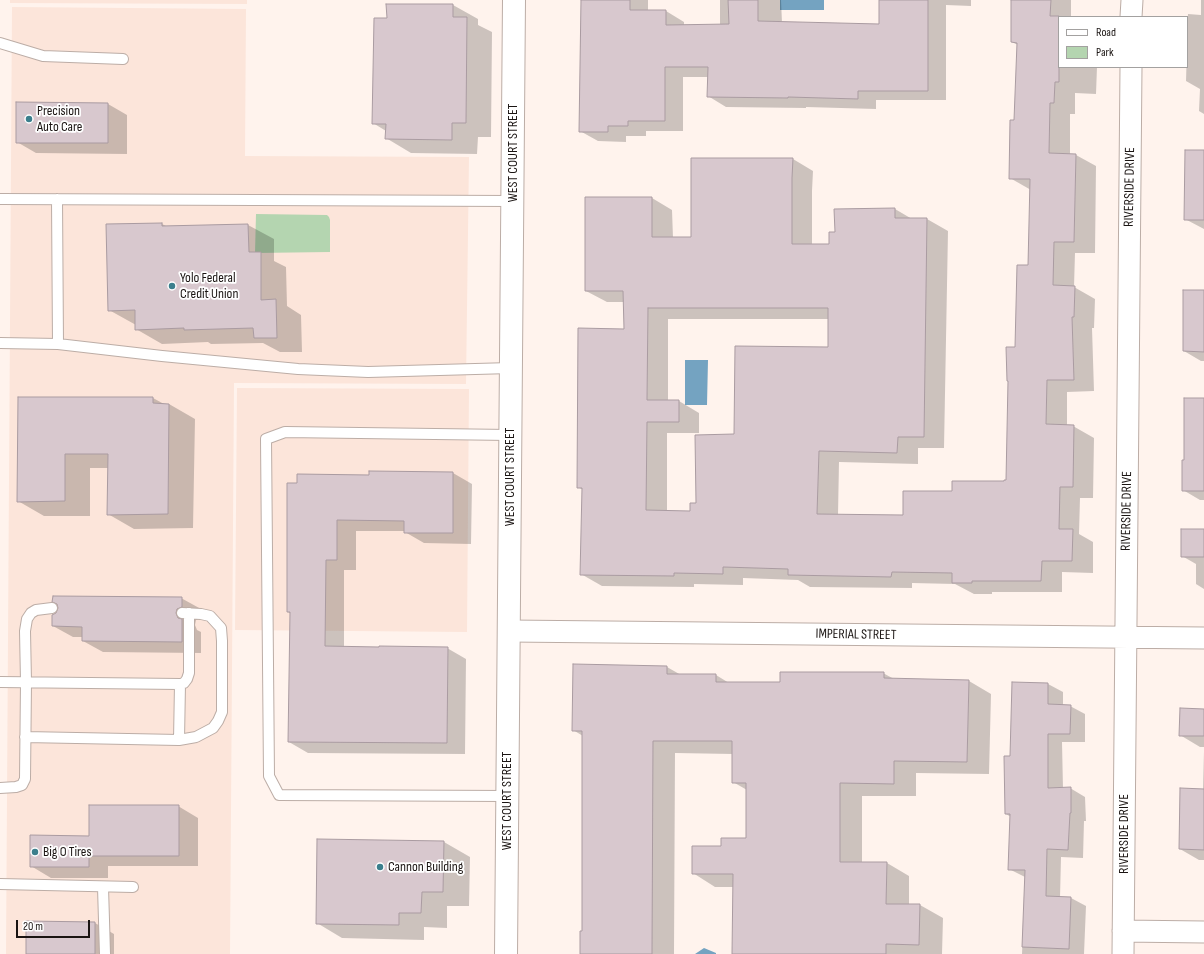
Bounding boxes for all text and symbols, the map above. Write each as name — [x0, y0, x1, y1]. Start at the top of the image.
legend — [1058, 16, 1188, 68]
text: Road — [1096, 25, 1116, 40]
text: Park — [1096, 45, 1114, 60]
place label: Precision Auto Care — [37, 103, 82, 136]
street label: WEST COURT STREET — [505, 104, 521, 202]
marker: Precision Auto Care — [24, 114, 34, 124]
street label: RIVERSIDE DRIVE — [1121, 147, 1139, 227]
place label: Yolo Federal Credit Union — [180, 270, 238, 302]
marker: Yolo Federal Credit Union — [167, 281, 177, 291]
street label: WEST COURT STREET — [502, 428, 518, 526]
street label: RIVERSIDE DRIVE — [1118, 471, 1136, 551]
street label: IMPERIAL STREET — [815, 626, 897, 644]
street label: WEST COURT STREET — [499, 752, 515, 850]
street label: RIVERSIDE DRIVE — [1116, 794, 1132, 874]
place label: Big O Tires — [43, 844, 92, 860]
marker: Big O Tires — [30, 847, 40, 857]
place label: Cannon Building — [388, 859, 463, 875]
marker: Cannon Building — [375, 862, 385, 872]
scale bar — [18, 912, 92, 938]
text: 20 m — [23, 919, 43, 934]

